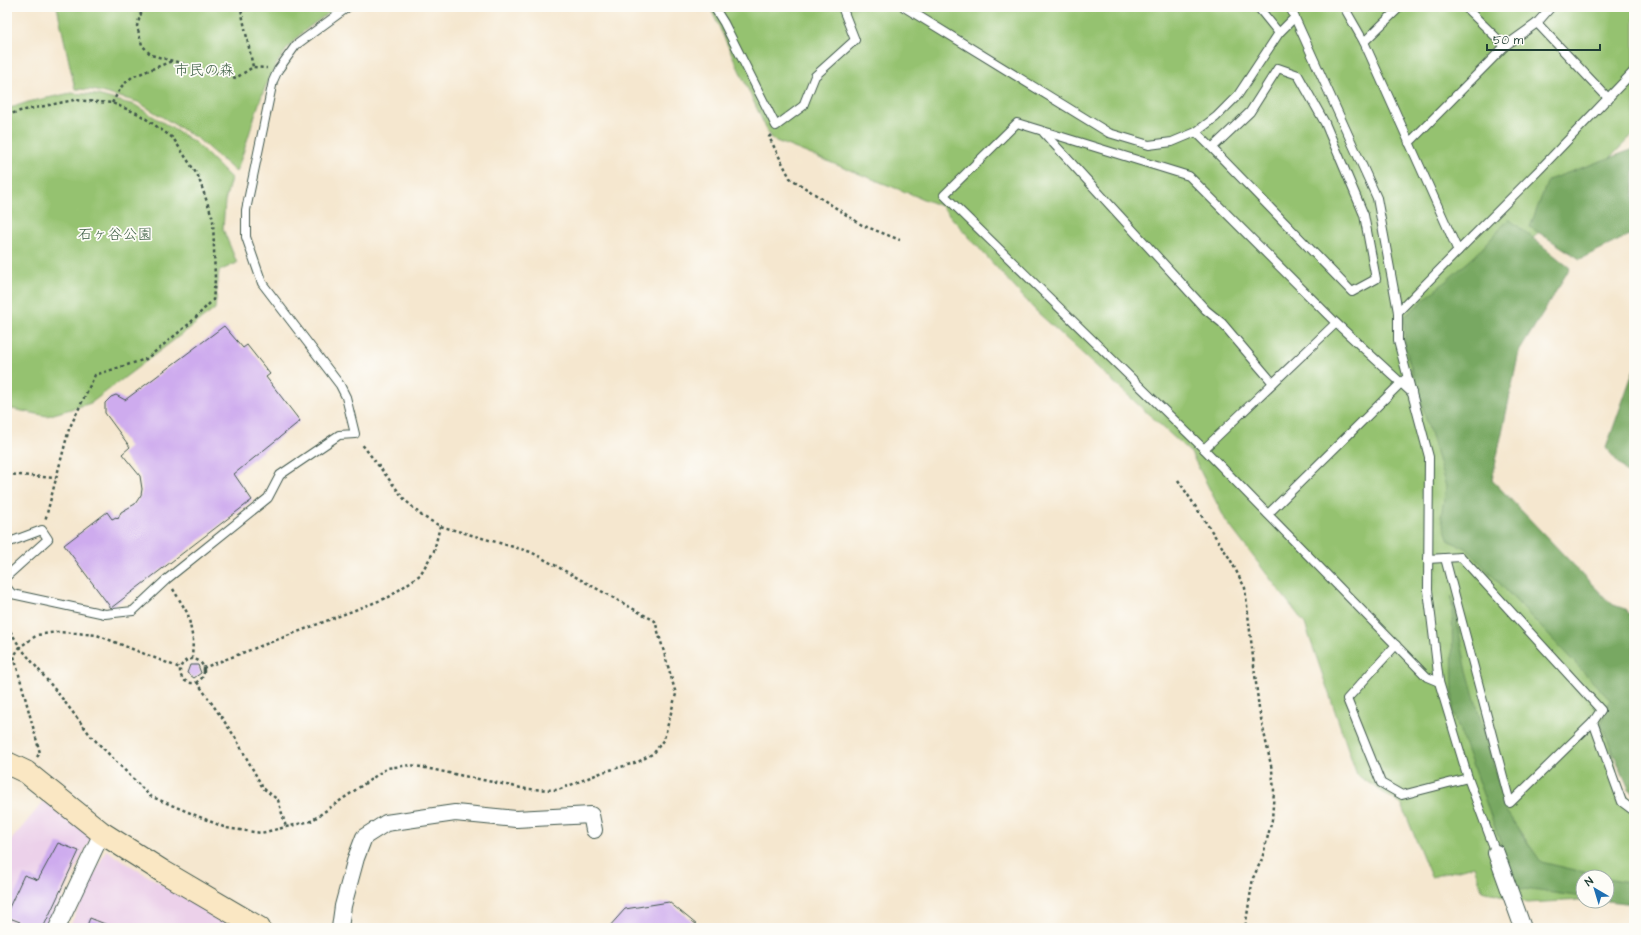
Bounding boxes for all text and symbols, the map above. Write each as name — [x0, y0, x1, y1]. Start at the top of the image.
scale bar — [1487, 26, 1600, 52]
text: 50 m — [1493, 32, 1524, 49]
park label: 市民の森 — [174, 60, 234, 81]
park label: 石ヶ谷公園 — [77, 224, 153, 245]
north arrow — [1575, 869, 1615, 909]
text: N — [1582, 873, 1597, 890]

